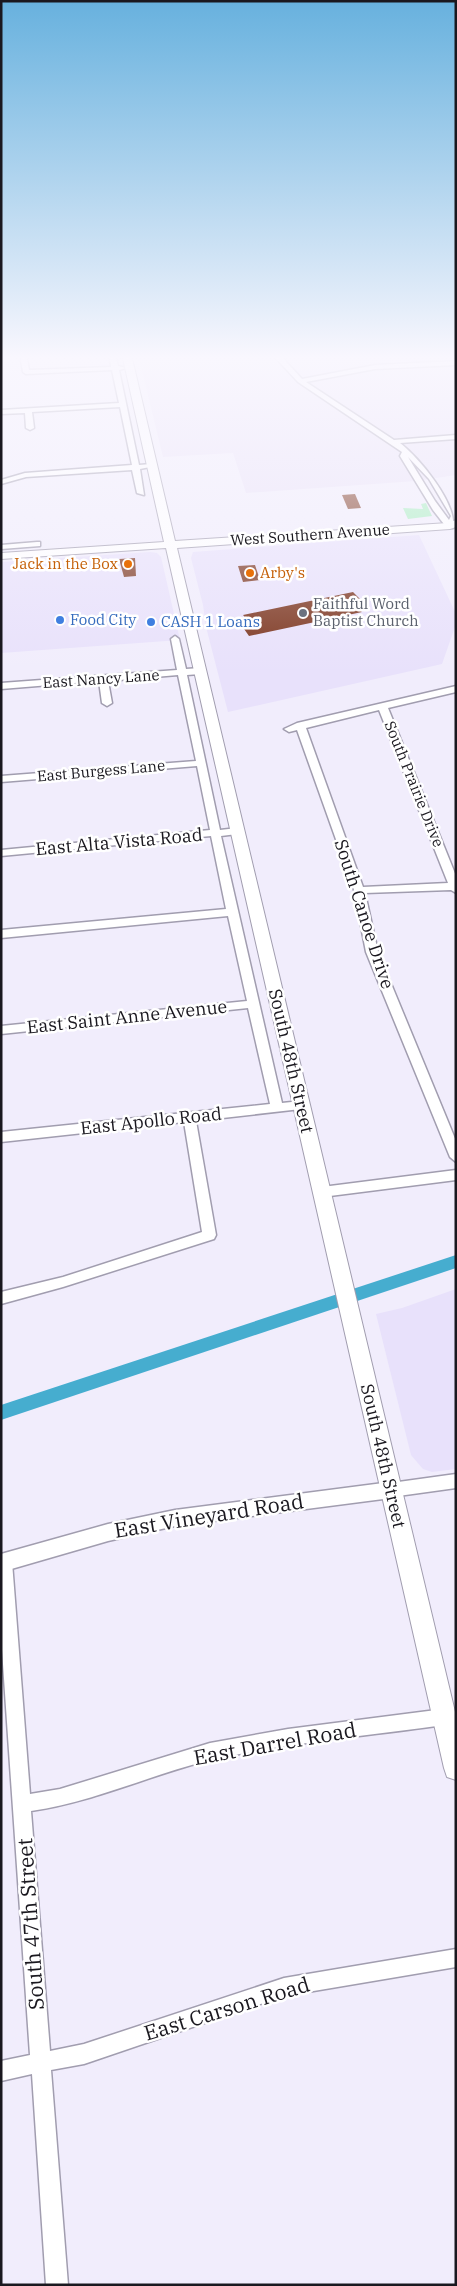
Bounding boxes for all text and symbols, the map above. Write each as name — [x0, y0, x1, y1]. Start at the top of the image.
street label: West Southern Avenue — [230, 519, 390, 550]
place label: Jack in the Box — [12, 554, 118, 573]
marker: Jack in the Box — [122, 558, 134, 570]
place label: Arby's — [260, 563, 305, 582]
marker: Arby's — [244, 567, 256, 579]
place label: Faithful Word Baptist Church — [313, 594, 419, 630]
marker: Faithful Word Baptist Church — [297, 607, 309, 619]
place label: Food City — [70, 610, 136, 629]
place label: CASH 1 Loans — [161, 612, 260, 631]
marker: Food City — [54, 614, 66, 626]
marker: CASH 1 Loans — [145, 616, 157, 628]
street label: East Nancy Lane — [42, 665, 160, 692]
street label: South Prairie Drive — [381, 718, 448, 850]
street label: East Burgess Lane — [36, 755, 166, 786]
street label: East Alta Vista Road — [34, 823, 204, 860]
street label: South Canoe Drive — [329, 836, 400, 992]
street label: South 48th Street — [264, 986, 319, 1135]
street label: East Saint Anne Avenue — [26, 995, 228, 1038]
street label: East Apollo Road — [79, 1102, 223, 1139]
street label: South 48th Street — [356, 1381, 411, 1530]
street label: East Vineyard Road — [112, 1486, 306, 1544]
street label: East Darrel Road — [191, 1715, 359, 1771]
street label: South 47th Street — [10, 1837, 50, 2011]
street label: East Carson Road — [140, 1969, 313, 2047]

